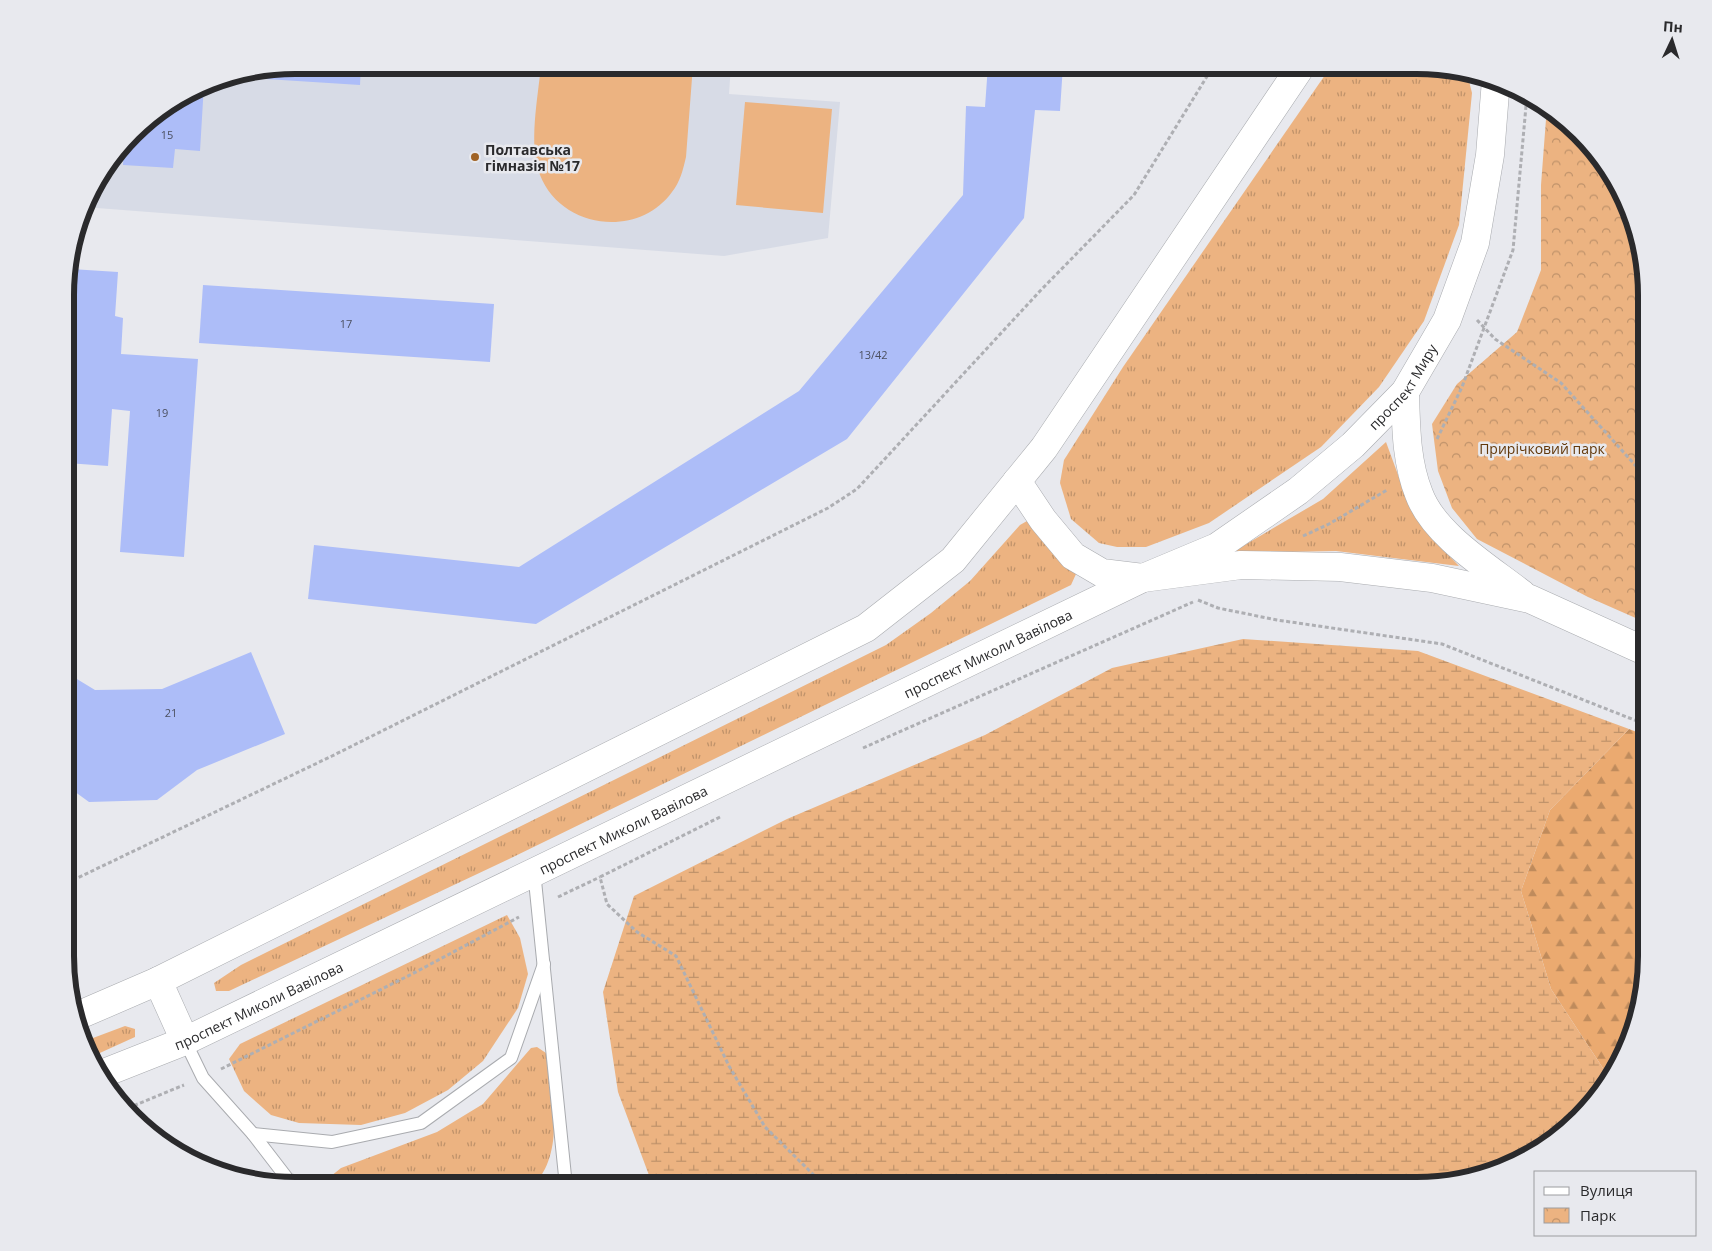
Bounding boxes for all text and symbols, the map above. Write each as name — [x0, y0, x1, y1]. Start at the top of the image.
north arrow — [1647, 15, 1697, 65]
text: Пн — [1662, 16, 1683, 37]
house number: 15 — [161, 127, 173, 142]
place label: Полтавська гімназія №17 — [485, 140, 580, 175]
marker: Полтавська гімназія №17 — [469, 151, 481, 163]
house number: 17 — [340, 316, 352, 331]
street label: проспект Миру — [1364, 339, 1441, 434]
house number: 13/42 — [858, 347, 888, 362]
house number: 19 — [156, 405, 168, 420]
park label: Прирічковий парк — [1479, 439, 1606, 458]
street label: проспект Миколи Вавілова — [900, 604, 1075, 702]
house number: 21 — [165, 705, 177, 720]
street label: проспект Миколи Вавілова — [536, 781, 710, 878]
street label: проспект Миколи Вавілова — [171, 957, 346, 1054]
legend — [1534, 1171, 1697, 1236]
text: Вулиця — [1580, 1180, 1633, 1200]
text: Парк — [1580, 1205, 1616, 1225]

